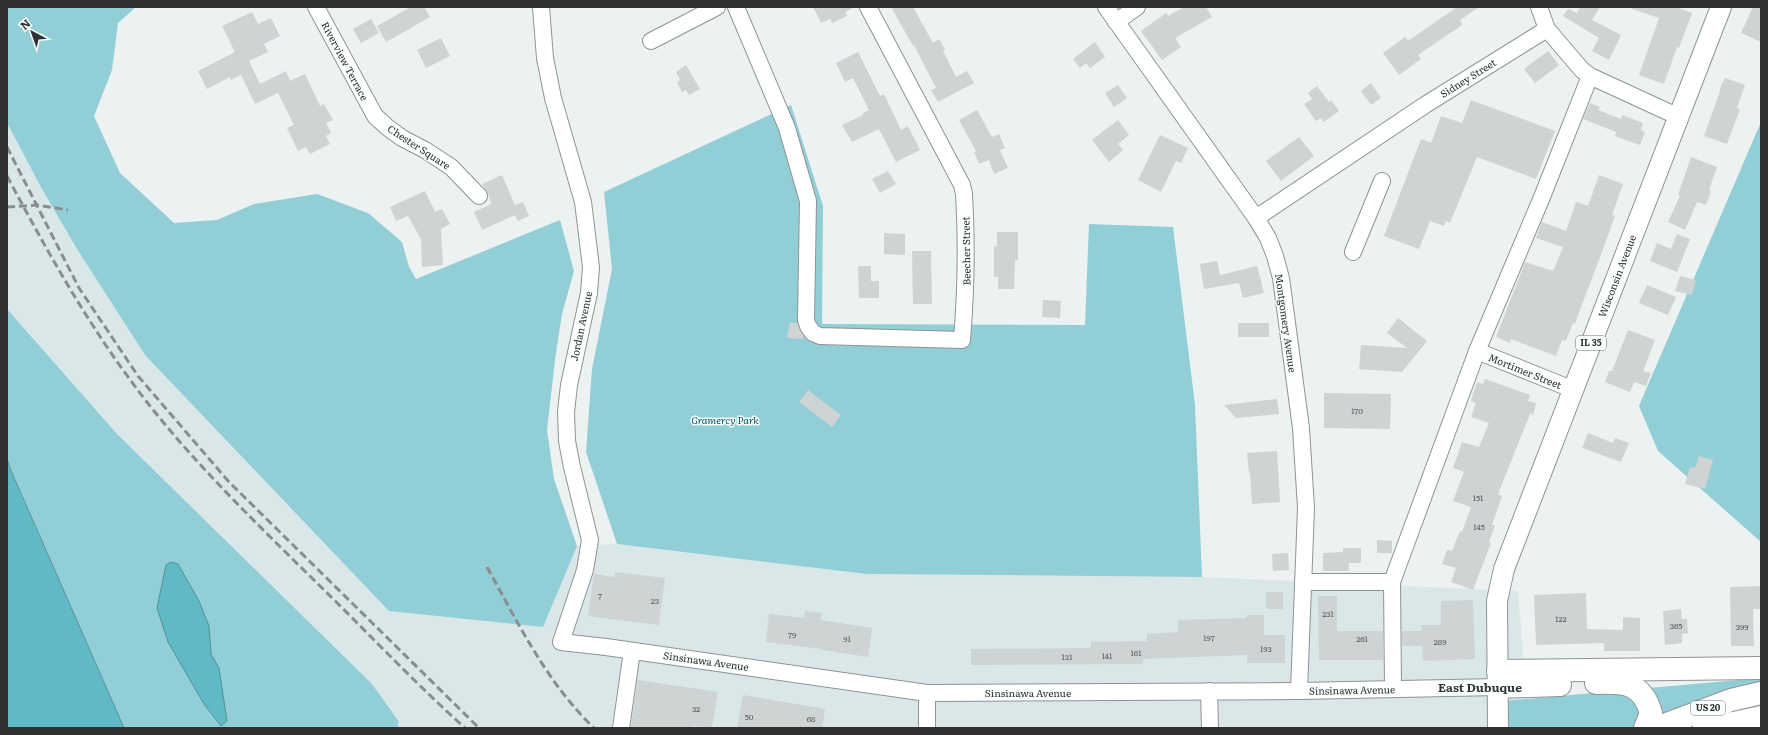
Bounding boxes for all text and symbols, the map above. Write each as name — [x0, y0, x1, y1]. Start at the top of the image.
north arrow — [12, 12, 52, 52]
text: N — [16, 15, 34, 33]
street label: Riverview Terrace — [318, 19, 373, 103]
street label: Sidney Street — [1437, 54, 1499, 101]
street label: Chester Square — [385, 121, 454, 172]
street label: Beecher Street — [957, 216, 974, 286]
street label: Wisconsin Avenue — [1594, 232, 1639, 319]
street label: Montgomery Avenue — [1272, 273, 1301, 373]
street label: Jordan Avenue — [566, 290, 595, 362]
road number: IL 35 — [1576, 336, 1606, 350]
street label: Mortimer Street — [1486, 349, 1564, 392]
house number: 170 — [1351, 405, 1363, 416]
park label: Gramercy Park — [691, 412, 759, 427]
house number: 151 — [1473, 492, 1484, 503]
house number: 145 — [1473, 521, 1485, 532]
house number: 7 — [598, 590, 602, 601]
house number: 23 — [651, 595, 659, 606]
house number: 231 — [1322, 608, 1335, 619]
house number: 122 — [1555, 613, 1567, 624]
house number: 365 — [1670, 620, 1682, 631]
house number: 399 — [1736, 621, 1748, 632]
house number: 79 — [788, 629, 796, 640]
house number: 197 — [1203, 632, 1215, 643]
house number: 91 — [843, 633, 851, 644]
house number: 261 — [1356, 633, 1369, 644]
house number: 289 — [1434, 636, 1446, 647]
house number: 193 — [1260, 643, 1272, 654]
street label: Sinsinawa Avenue — [662, 647, 750, 674]
house number: 161 — [1131, 647, 1142, 658]
house number: 141 — [1102, 650, 1113, 661]
house number: 131 — [1062, 651, 1073, 662]
district label: East Dubuque — [1438, 678, 1522, 696]
street label: Sinsinawa Avenue — [1309, 681, 1395, 698]
street label: Sinsinawa Avenue — [985, 685, 1071, 700]
road number: US 20 — [1691, 701, 1725, 715]
house number: 32 — [692, 703, 700, 714]
house number: 50 — [745, 711, 754, 722]
house number: 68 — [807, 713, 816, 724]

